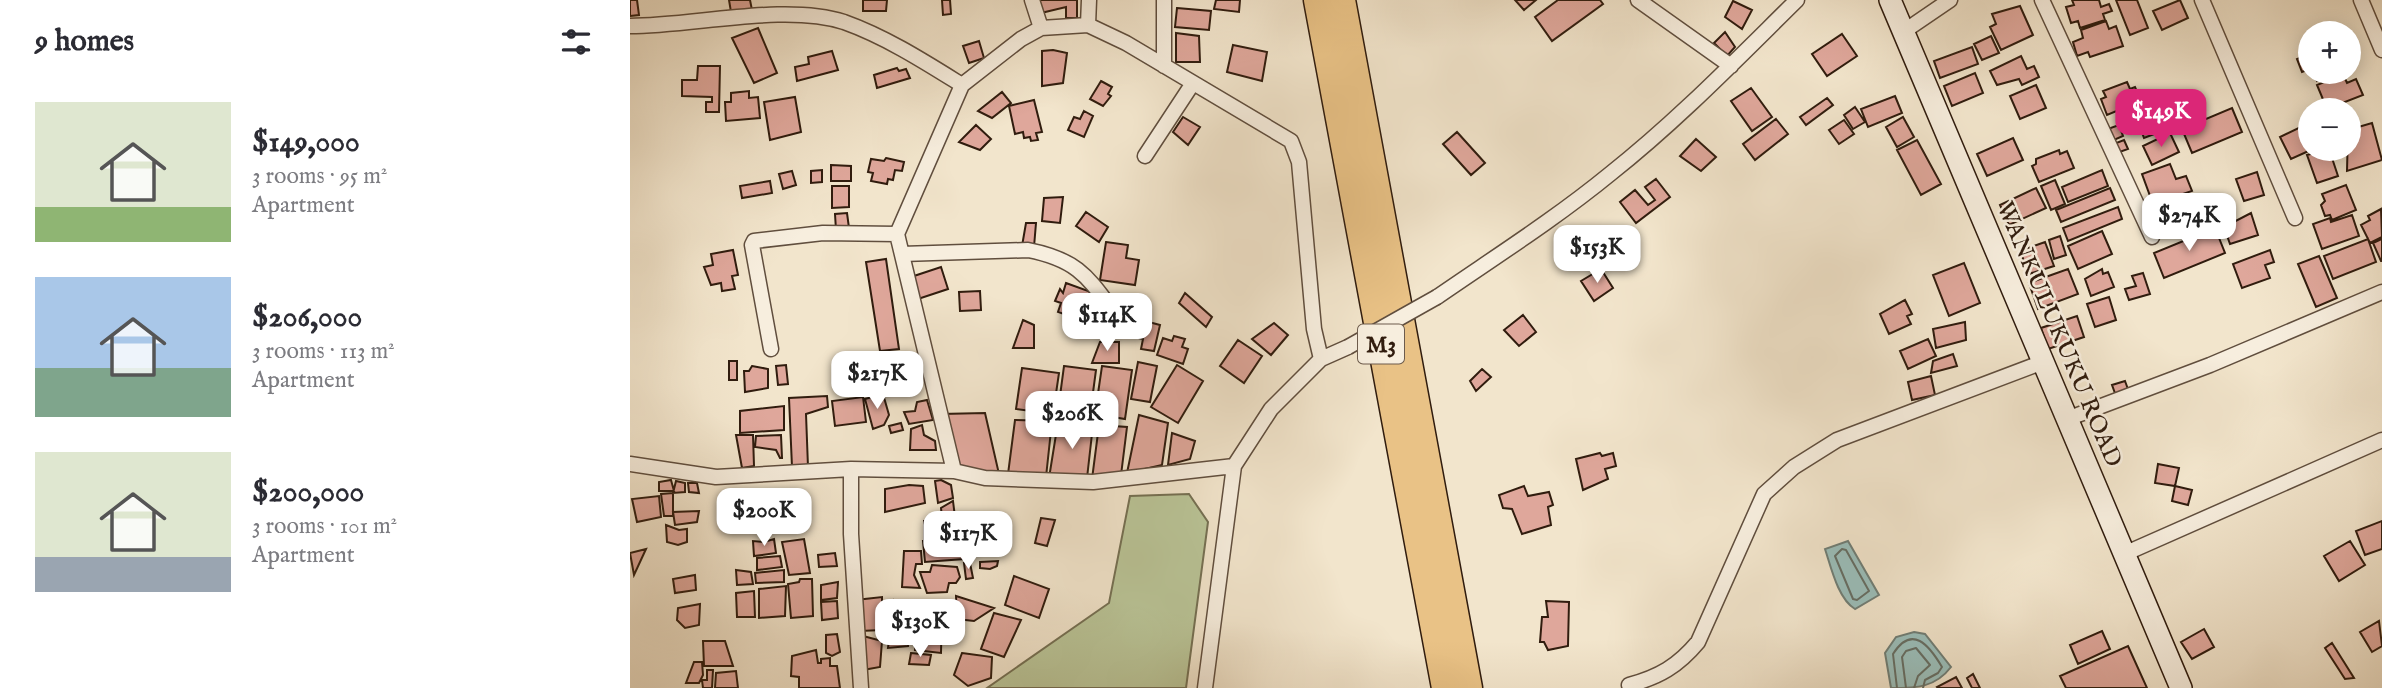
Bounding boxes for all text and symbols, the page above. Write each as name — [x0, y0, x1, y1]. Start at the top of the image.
map controls — [2298, 21, 2361, 161]
button: + — [2298, 21, 2361, 84]
text: 9 homes — [35, 23, 134, 61]
icon: filters — [557, 23, 595, 61]
pin: $149K — [2112, 90, 2210, 149]
text: $149K — [2131, 97, 2191, 126]
button: − — [2298, 98, 2361, 161]
text: $149,000 — [252, 124, 360, 162]
icon: home — [91, 130, 175, 214]
text: 3 rooms · 95 m² — [252, 162, 387, 191]
text: Apartment — [252, 191, 355, 220]
pin: $274K — [2140, 194, 2238, 253]
street label: WANKULUKUKU ROAD — [1989, 197, 2129, 472]
text: $274K — [2158, 201, 2220, 230]
pin: $153K — [1548, 226, 1646, 285]
text: $153K — [1570, 233, 1624, 262]
pin: $114K — [1058, 294, 1156, 353]
text: $206,000 — [252, 299, 362, 337]
text: $114K — [1078, 301, 1136, 330]
icon: home — [91, 305, 175, 389]
road number: M3 — [1358, 324, 1404, 364]
text: 3 rooms · 113 m² — [252, 337, 395, 366]
pin: $217K — [828, 352, 926, 411]
text: $217K — [847, 359, 907, 388]
text: Apartment — [252, 366, 355, 395]
pin: $206K — [1023, 392, 1121, 451]
text: $206K — [1041, 399, 1103, 428]
text: $200,000 — [252, 474, 364, 512]
icon: home — [91, 480, 175, 564]
pin: $200K — [715, 489, 813, 548]
text: $200K — [733, 496, 795, 525]
text: 3 rooms · 101 m² — [252, 512, 397, 541]
pin: $117K — [919, 512, 1017, 571]
text: $117K — [939, 519, 997, 548]
text: Apartment — [252, 541, 355, 570]
pin: $130K — [871, 600, 969, 659]
text: $130K — [891, 607, 949, 636]

